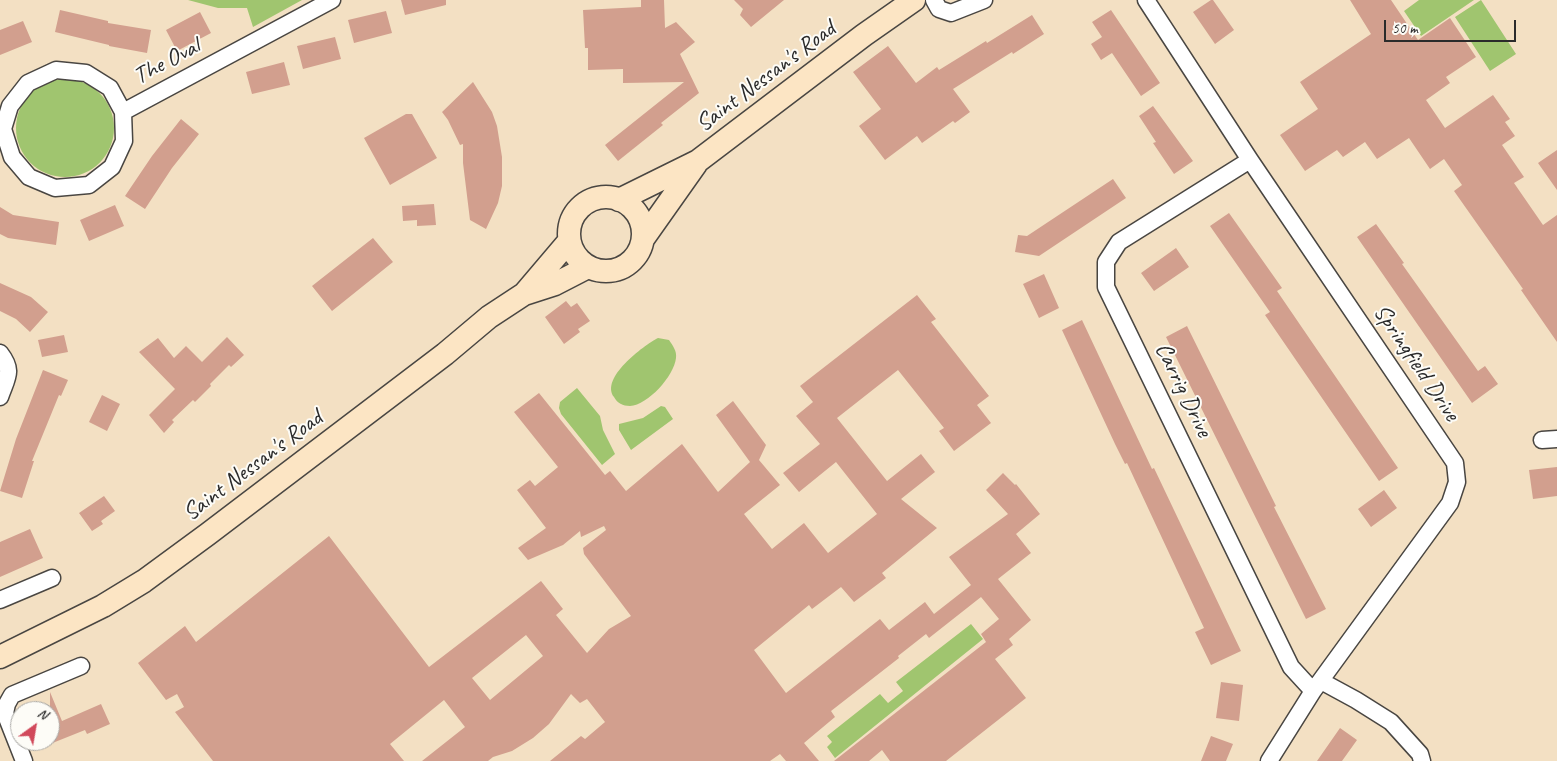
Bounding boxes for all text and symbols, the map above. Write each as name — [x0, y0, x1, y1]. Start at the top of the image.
scale bar — [1387, 10, 1520, 42]
street label: Saint Nessan's Road — [691, 15, 841, 139]
text: 50 m — [1392, 19, 1418, 38]
street label: The Oval — [129, 33, 205, 91]
street label: Springfield Drive — [1366, 299, 1466, 427]
street label: Carrig Drive — [1148, 338, 1218, 442]
street label: Saint Nessan's Road — [178, 404, 328, 528]
north arrow — [10, 701, 60, 751]
text: N — [34, 704, 51, 723]

